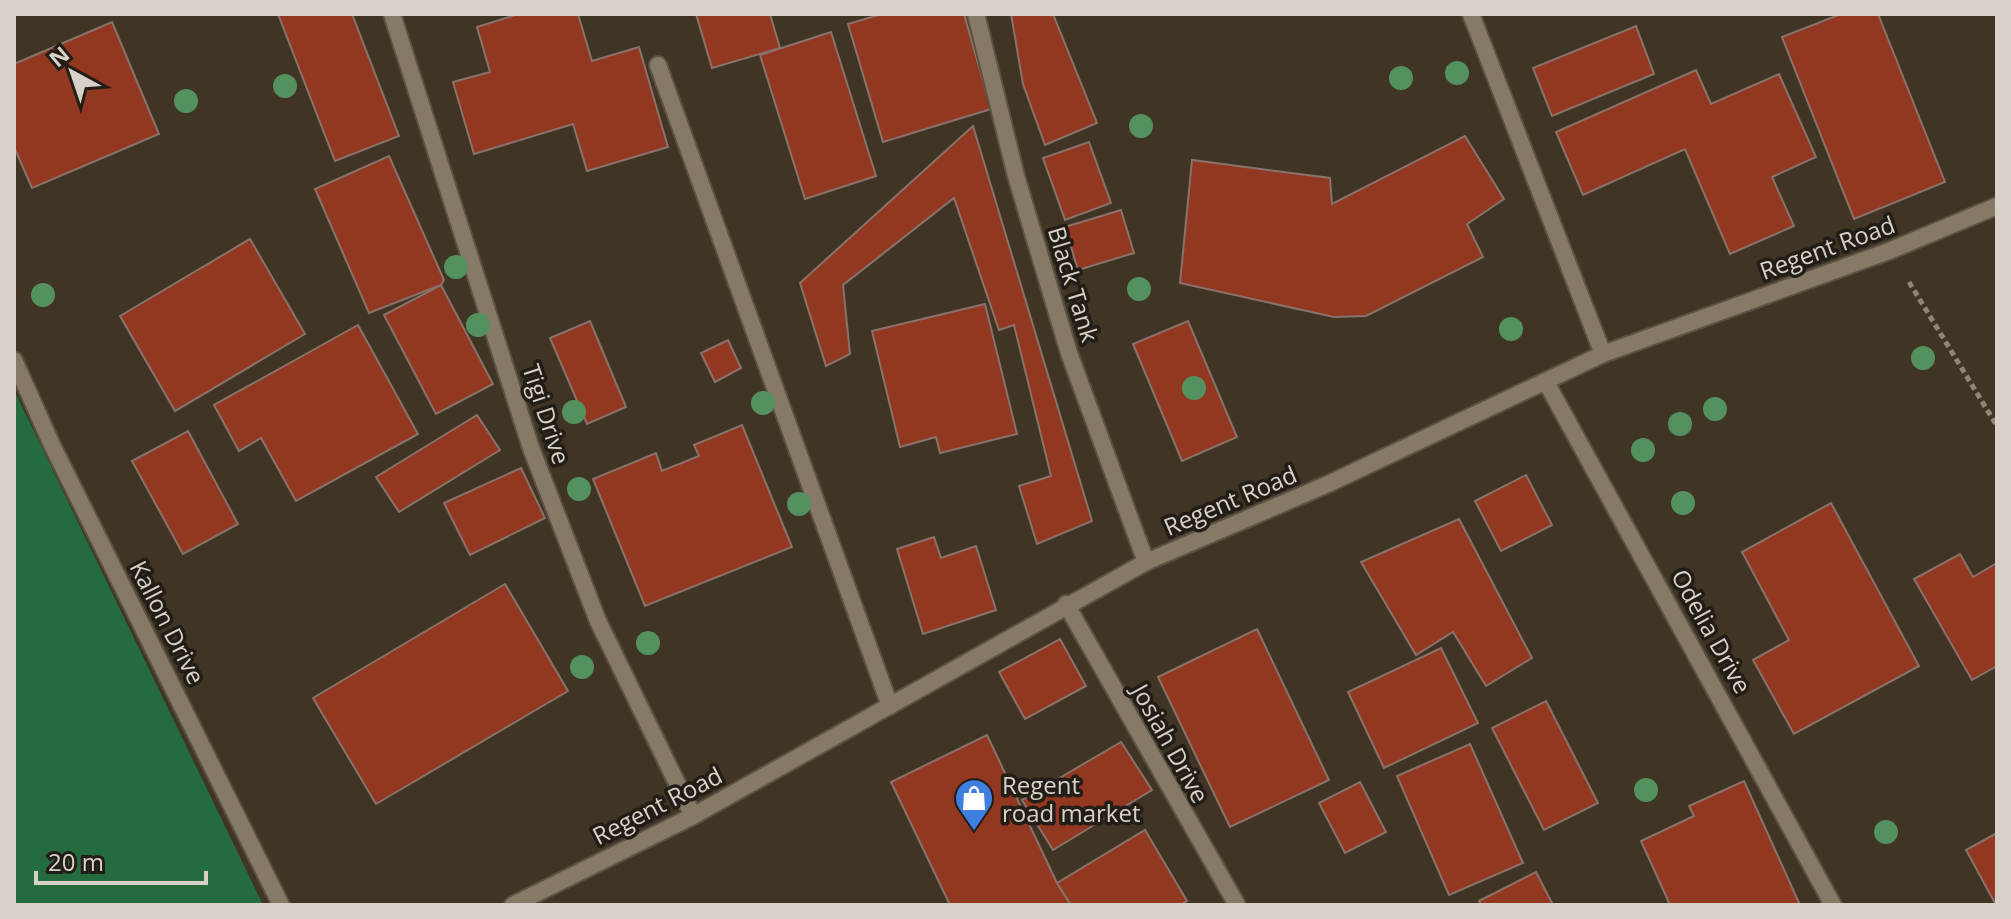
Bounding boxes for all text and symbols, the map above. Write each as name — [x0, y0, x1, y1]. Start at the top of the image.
north arrow — [32, 32, 112, 112]
text: N — [42, 39, 75, 73]
street label: Regent Road — [1755, 207, 1899, 287]
street label: Black Tank — [1041, 222, 1107, 346]
street label: Tigi Drive — [515, 360, 579, 468]
street label: Regent Road — [1158, 457, 1302, 543]
street label: Kallon Drive — [123, 555, 213, 689]
street label: Odelia Drive — [1664, 563, 1760, 699]
street label: Josiah Drive — [1124, 676, 1217, 808]
street label: Regent Road — [586, 758, 728, 852]
place label: Regent road market — [1002, 768, 1141, 829]
shop icon: Regent road market — [953, 777, 995, 832]
scale bar — [36, 835, 206, 885]
text: 20 m — [48, 845, 104, 878]

